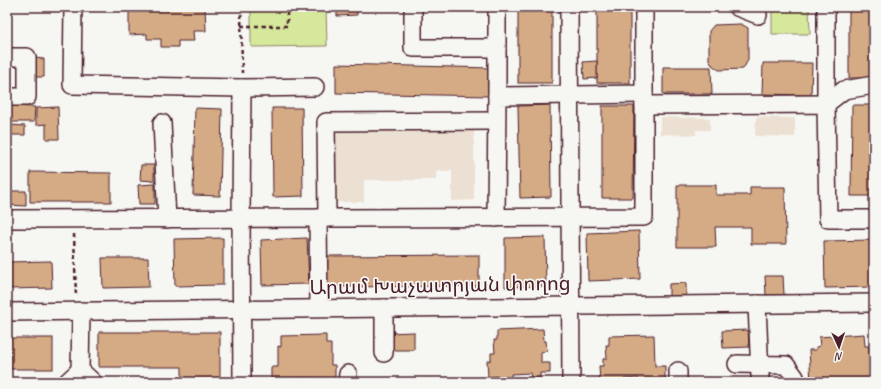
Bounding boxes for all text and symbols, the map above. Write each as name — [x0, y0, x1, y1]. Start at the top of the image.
street label: Արամ Խաչատրյան փողոց — [309, 271, 571, 300]
north arrow — [819, 327, 859, 367]
text: N — [834, 350, 843, 364]

